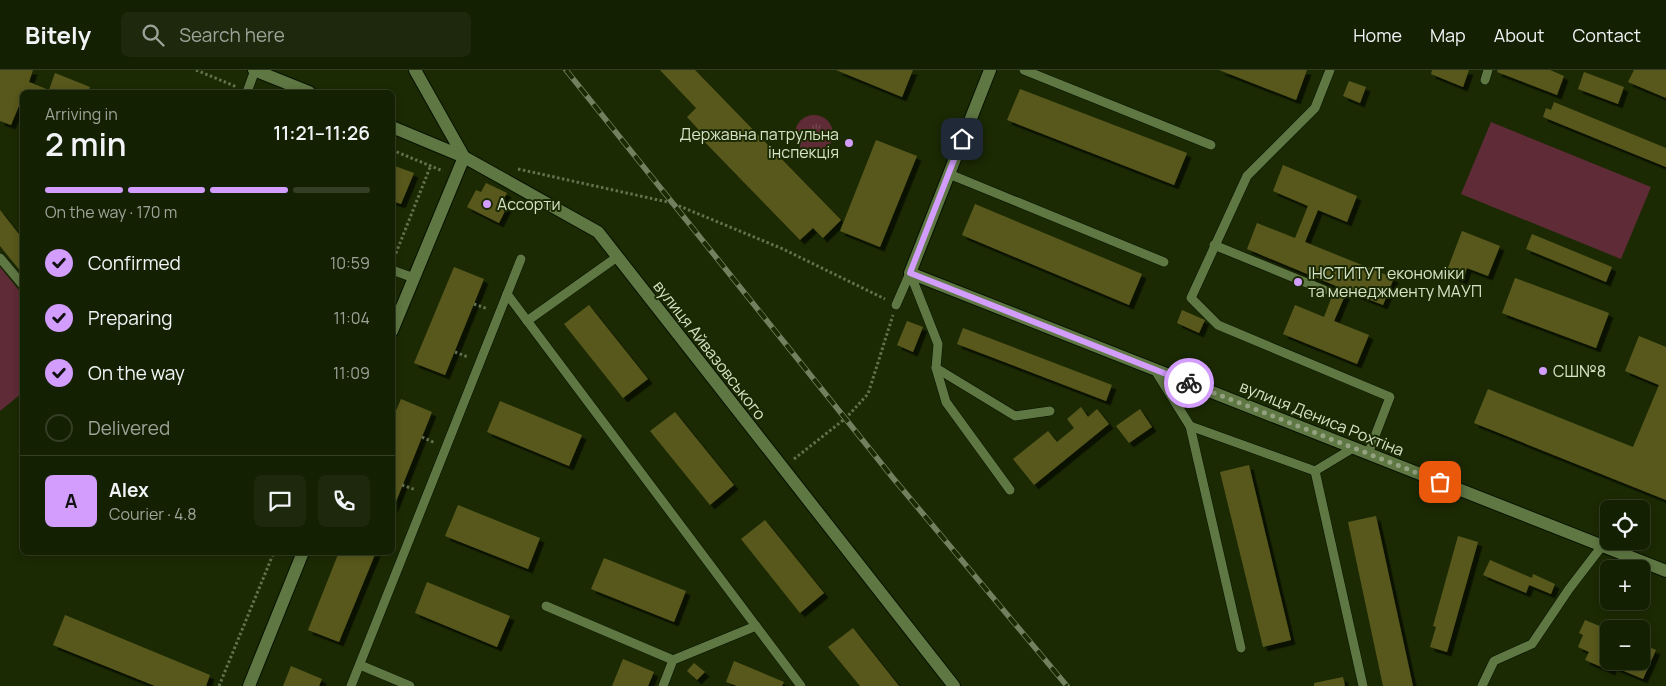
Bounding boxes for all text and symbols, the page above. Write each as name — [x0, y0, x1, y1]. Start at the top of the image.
search box — [121, 12, 471, 57]
text: Bitely — [25, 18, 91, 51]
icon: search — [139, 21, 167, 49]
text: Search here — [179, 22, 285, 48]
text: Home — [1353, 23, 1402, 47]
text: Map — [1430, 23, 1466, 47]
text: About — [1494, 23, 1544, 47]
text: Contact — [1572, 23, 1641, 47]
text: Arriving in — [45, 103, 118, 125]
pin — [941, 118, 983, 160]
text: 11:21–11:26 — [273, 120, 370, 146]
text: 2 min — [45, 122, 127, 166]
place label: Державна патрульна інспекція — [680, 123, 839, 163]
icon: home — [948, 125, 976, 153]
marker: Державна патрульна інспекція — [843, 137, 855, 149]
place label: Ассорти — [497, 193, 561, 215]
marker: Ассорти — [481, 198, 493, 210]
text: On the way · 170 m — [45, 201, 177, 223]
icon: check — [45, 249, 73, 277]
text: Confirmed — [88, 250, 181, 276]
text: 10:59 — [330, 252, 370, 274]
place label: ІНСТИТУТ економіки та менеджменту МАУП — [1308, 262, 1482, 302]
street label: вулиця Айвазовського — [649, 276, 771, 424]
marker: ІНСТИТУТ економіки та менеджменту МАУП — [1292, 276, 1304, 288]
icon: check — [45, 304, 73, 332]
text: Preparing — [88, 305, 173, 331]
text: 11:04 — [334, 307, 370, 329]
courier — [1164, 358, 1214, 408]
icon: check — [45, 359, 73, 387]
text: On the way — [88, 360, 185, 386]
place label: СШ№8 — [1553, 360, 1606, 382]
text: 11:09 — [333, 362, 370, 384]
marker: СШ№8 — [1537, 365, 1549, 377]
icon: bike — [1175, 369, 1203, 397]
street label: вулиця Дениса Рохтіна — [1237, 375, 1407, 461]
text: Delivered — [88, 415, 170, 441]
pin — [1419, 461, 1461, 503]
icon: bag — [1426, 468, 1454, 496]
button: chat — [254, 475, 306, 527]
button: phone — [318, 475, 370, 527]
text: Alex — [109, 477, 149, 503]
text: A — [65, 488, 77, 514]
map controls — [1600, 500, 1650, 670]
button: locate — [1600, 500, 1650, 550]
text: Courier · 4.8 — [109, 503, 197, 525]
button: + — [1600, 560, 1650, 610]
button: − — [1600, 620, 1650, 670]

